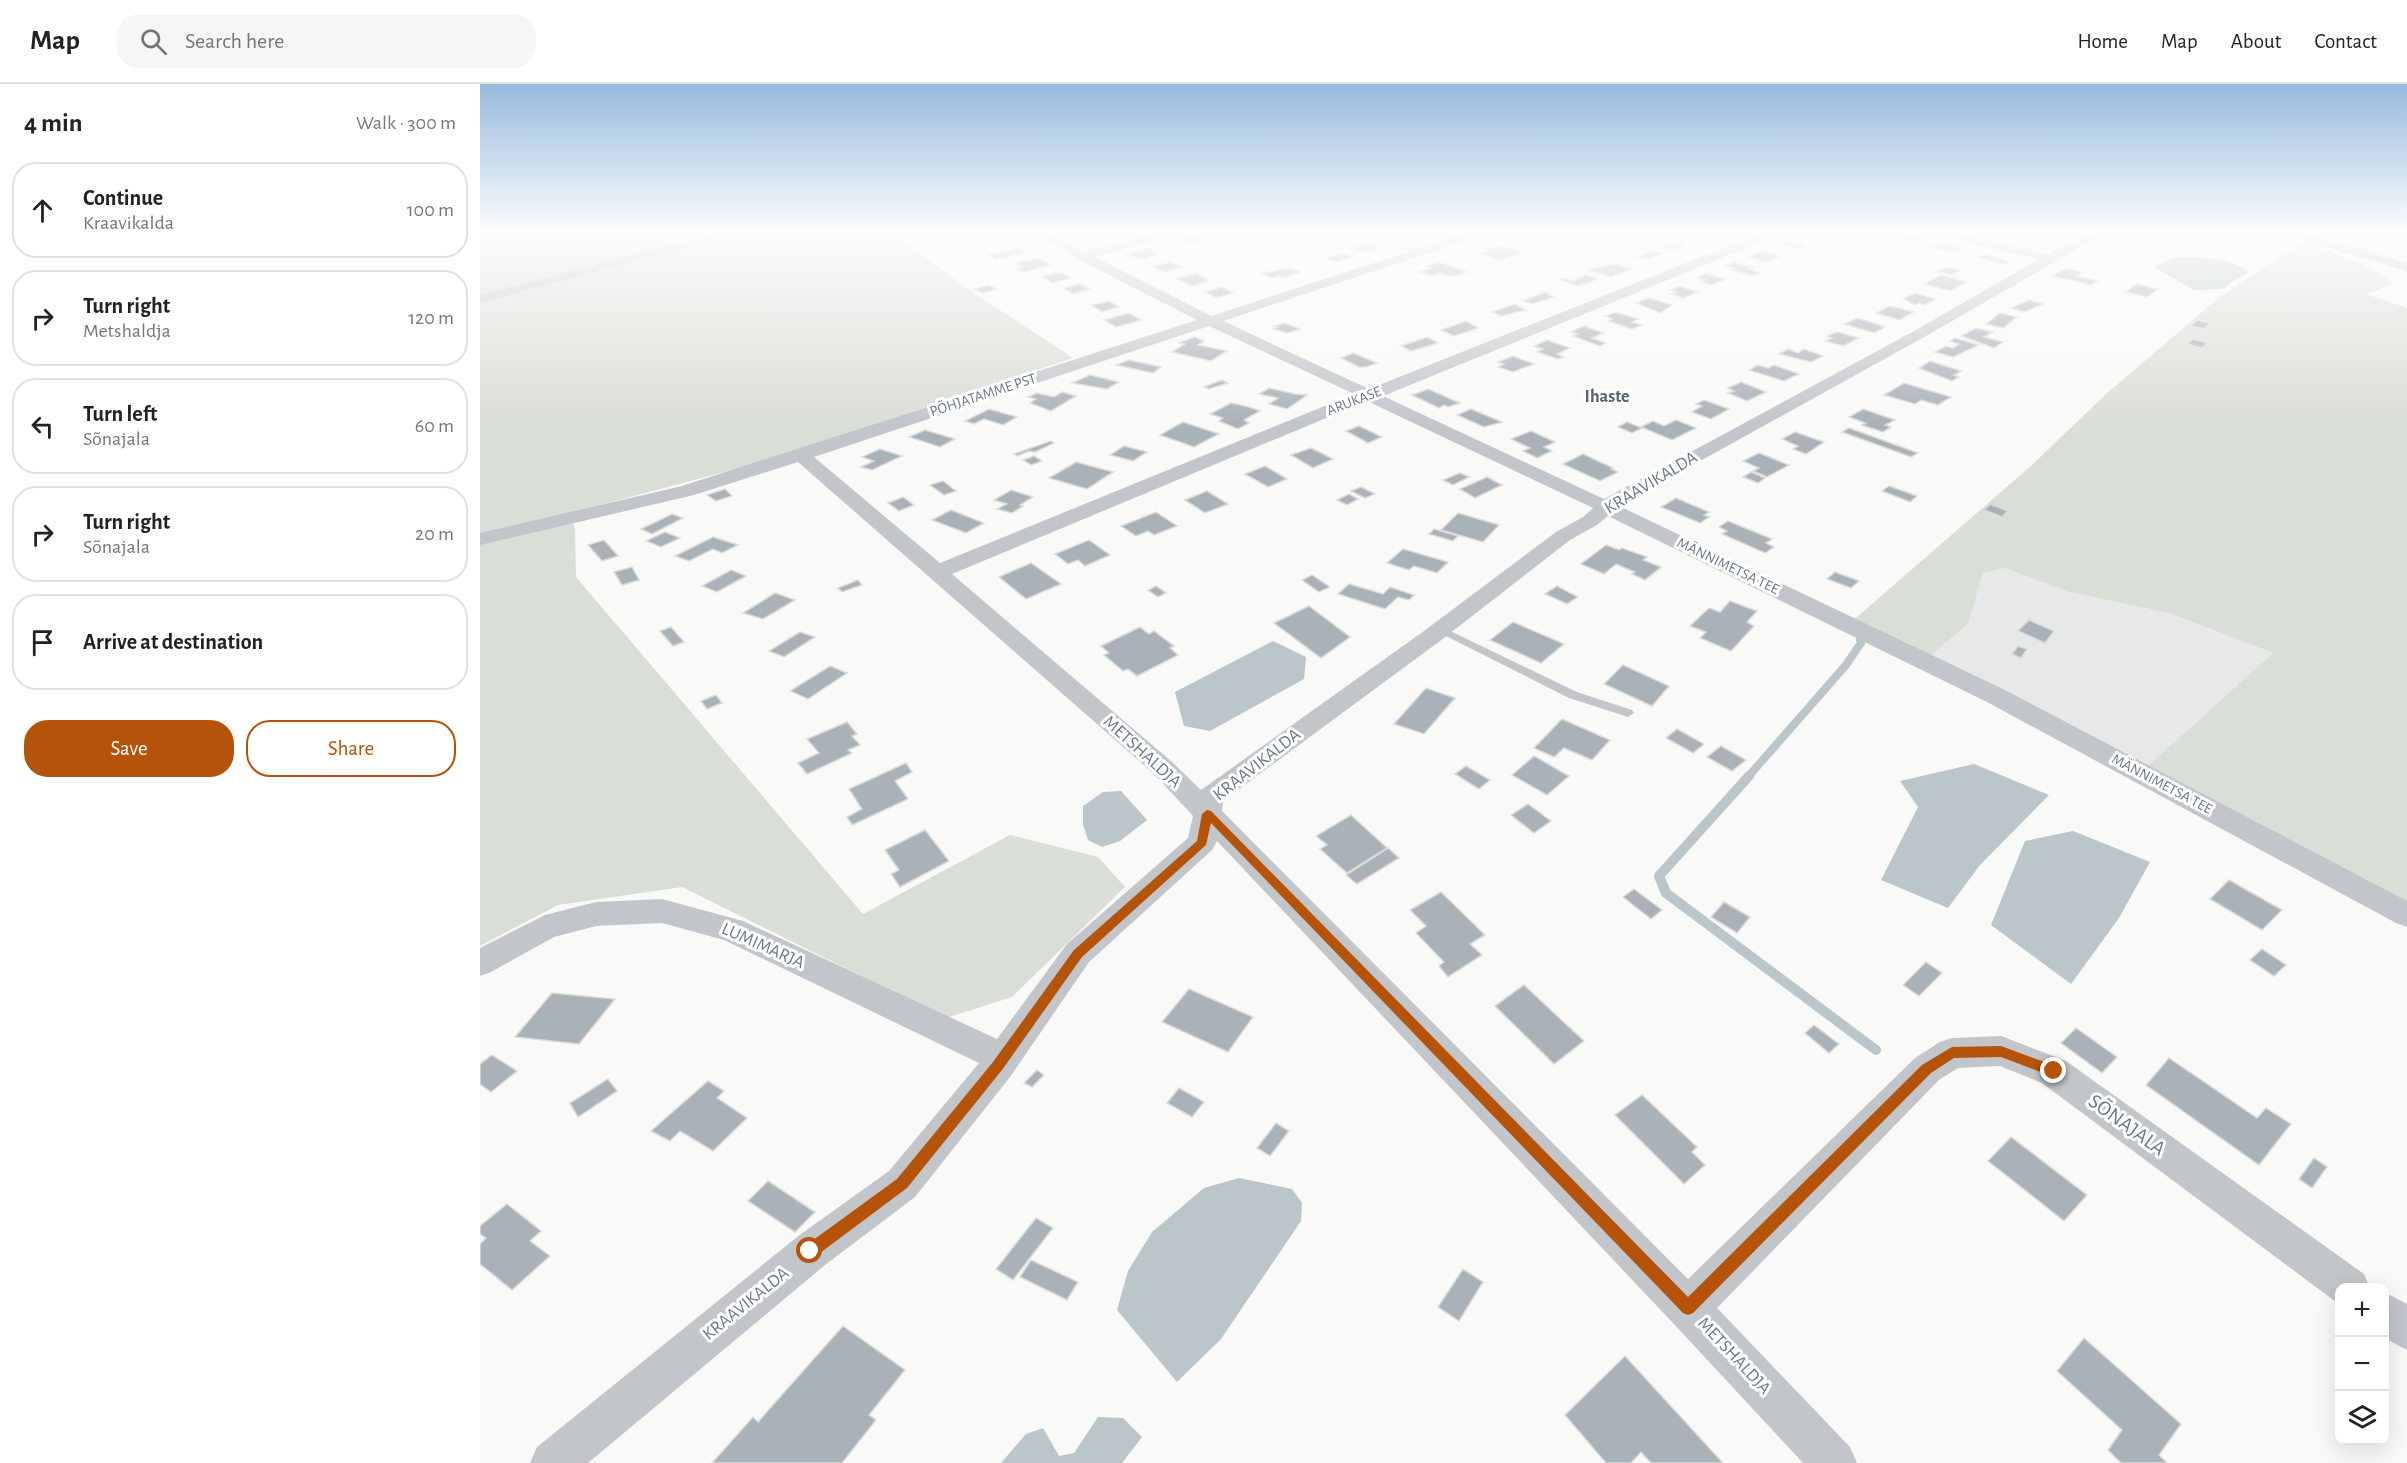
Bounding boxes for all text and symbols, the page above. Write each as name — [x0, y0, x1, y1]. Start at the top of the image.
search box — [116, 14, 536, 68]
icon: search — [137, 25, 170, 58]
text: Map — [30, 27, 80, 55]
text: Search here — [185, 30, 284, 52]
text: Home — [2077, 31, 2128, 52]
text: Map — [2161, 31, 2198, 52]
text: About — [2231, 31, 2281, 52]
text: Contact — [2314, 31, 2377, 52]
text: 4 min — [24, 110, 83, 136]
text: Walk · 300 m — [356, 113, 456, 133]
text: Continue — [83, 187, 163, 209]
icon: ahead — [26, 194, 59, 227]
text: 100 m — [407, 200, 454, 220]
text: Kraavikalda — [83, 213, 174, 233]
text: Turn right — [83, 295, 170, 317]
icon: right — [26, 302, 59, 335]
text: 120 m — [408, 308, 454, 328]
text: Metshaldja — [83, 321, 171, 341]
street label: PÕHJATAMME PST — [928, 370, 1039, 419]
street label: ARUKASE — [1325, 384, 1383, 418]
district label: Ihaste — [1584, 388, 1630, 406]
text: Turn left — [83, 403, 157, 425]
icon: left — [26, 410, 59, 443]
text: 60 m — [415, 416, 454, 436]
text: Sõnajala — [83, 429, 150, 449]
street label: KRAAVIKALDA — [1601, 448, 1701, 518]
text: Turn right — [83, 511, 170, 533]
icon: right — [26, 518, 59, 551]
text: 20 m — [415, 524, 454, 544]
street label: MÄNNIMETSA TEE — [1675, 534, 1782, 597]
text: Sõnajala — [83, 537, 150, 557]
icon: arrive — [26, 626, 59, 659]
text: Arrive at destination — [83, 631, 263, 653]
street label: METSHALDJA — [1100, 713, 1185, 792]
button: Save — [24, 720, 234, 777]
button: Share — [246, 720, 456, 777]
street label: KRAAVIKALDA — [1210, 725, 1304, 804]
street label: MÄNNIMETSA TEE — [2109, 750, 2215, 817]
street label: LUMIMARJA — [719, 920, 808, 972]
route end — [2040, 1057, 2066, 1083]
street label: SÕNAJALA — [2085, 1089, 2170, 1160]
route start — [796, 1237, 822, 1263]
street label: KRAAVIKALDA — [700, 1264, 793, 1344]
map controls — [2335, 1283, 2389, 1445]
button: + — [2335, 1283, 2389, 1337]
street label: METSHALDJA — [1694, 1314, 1774, 1398]
button: − — [2335, 1337, 2389, 1391]
button: layers — [2335, 1391, 2389, 1445]

